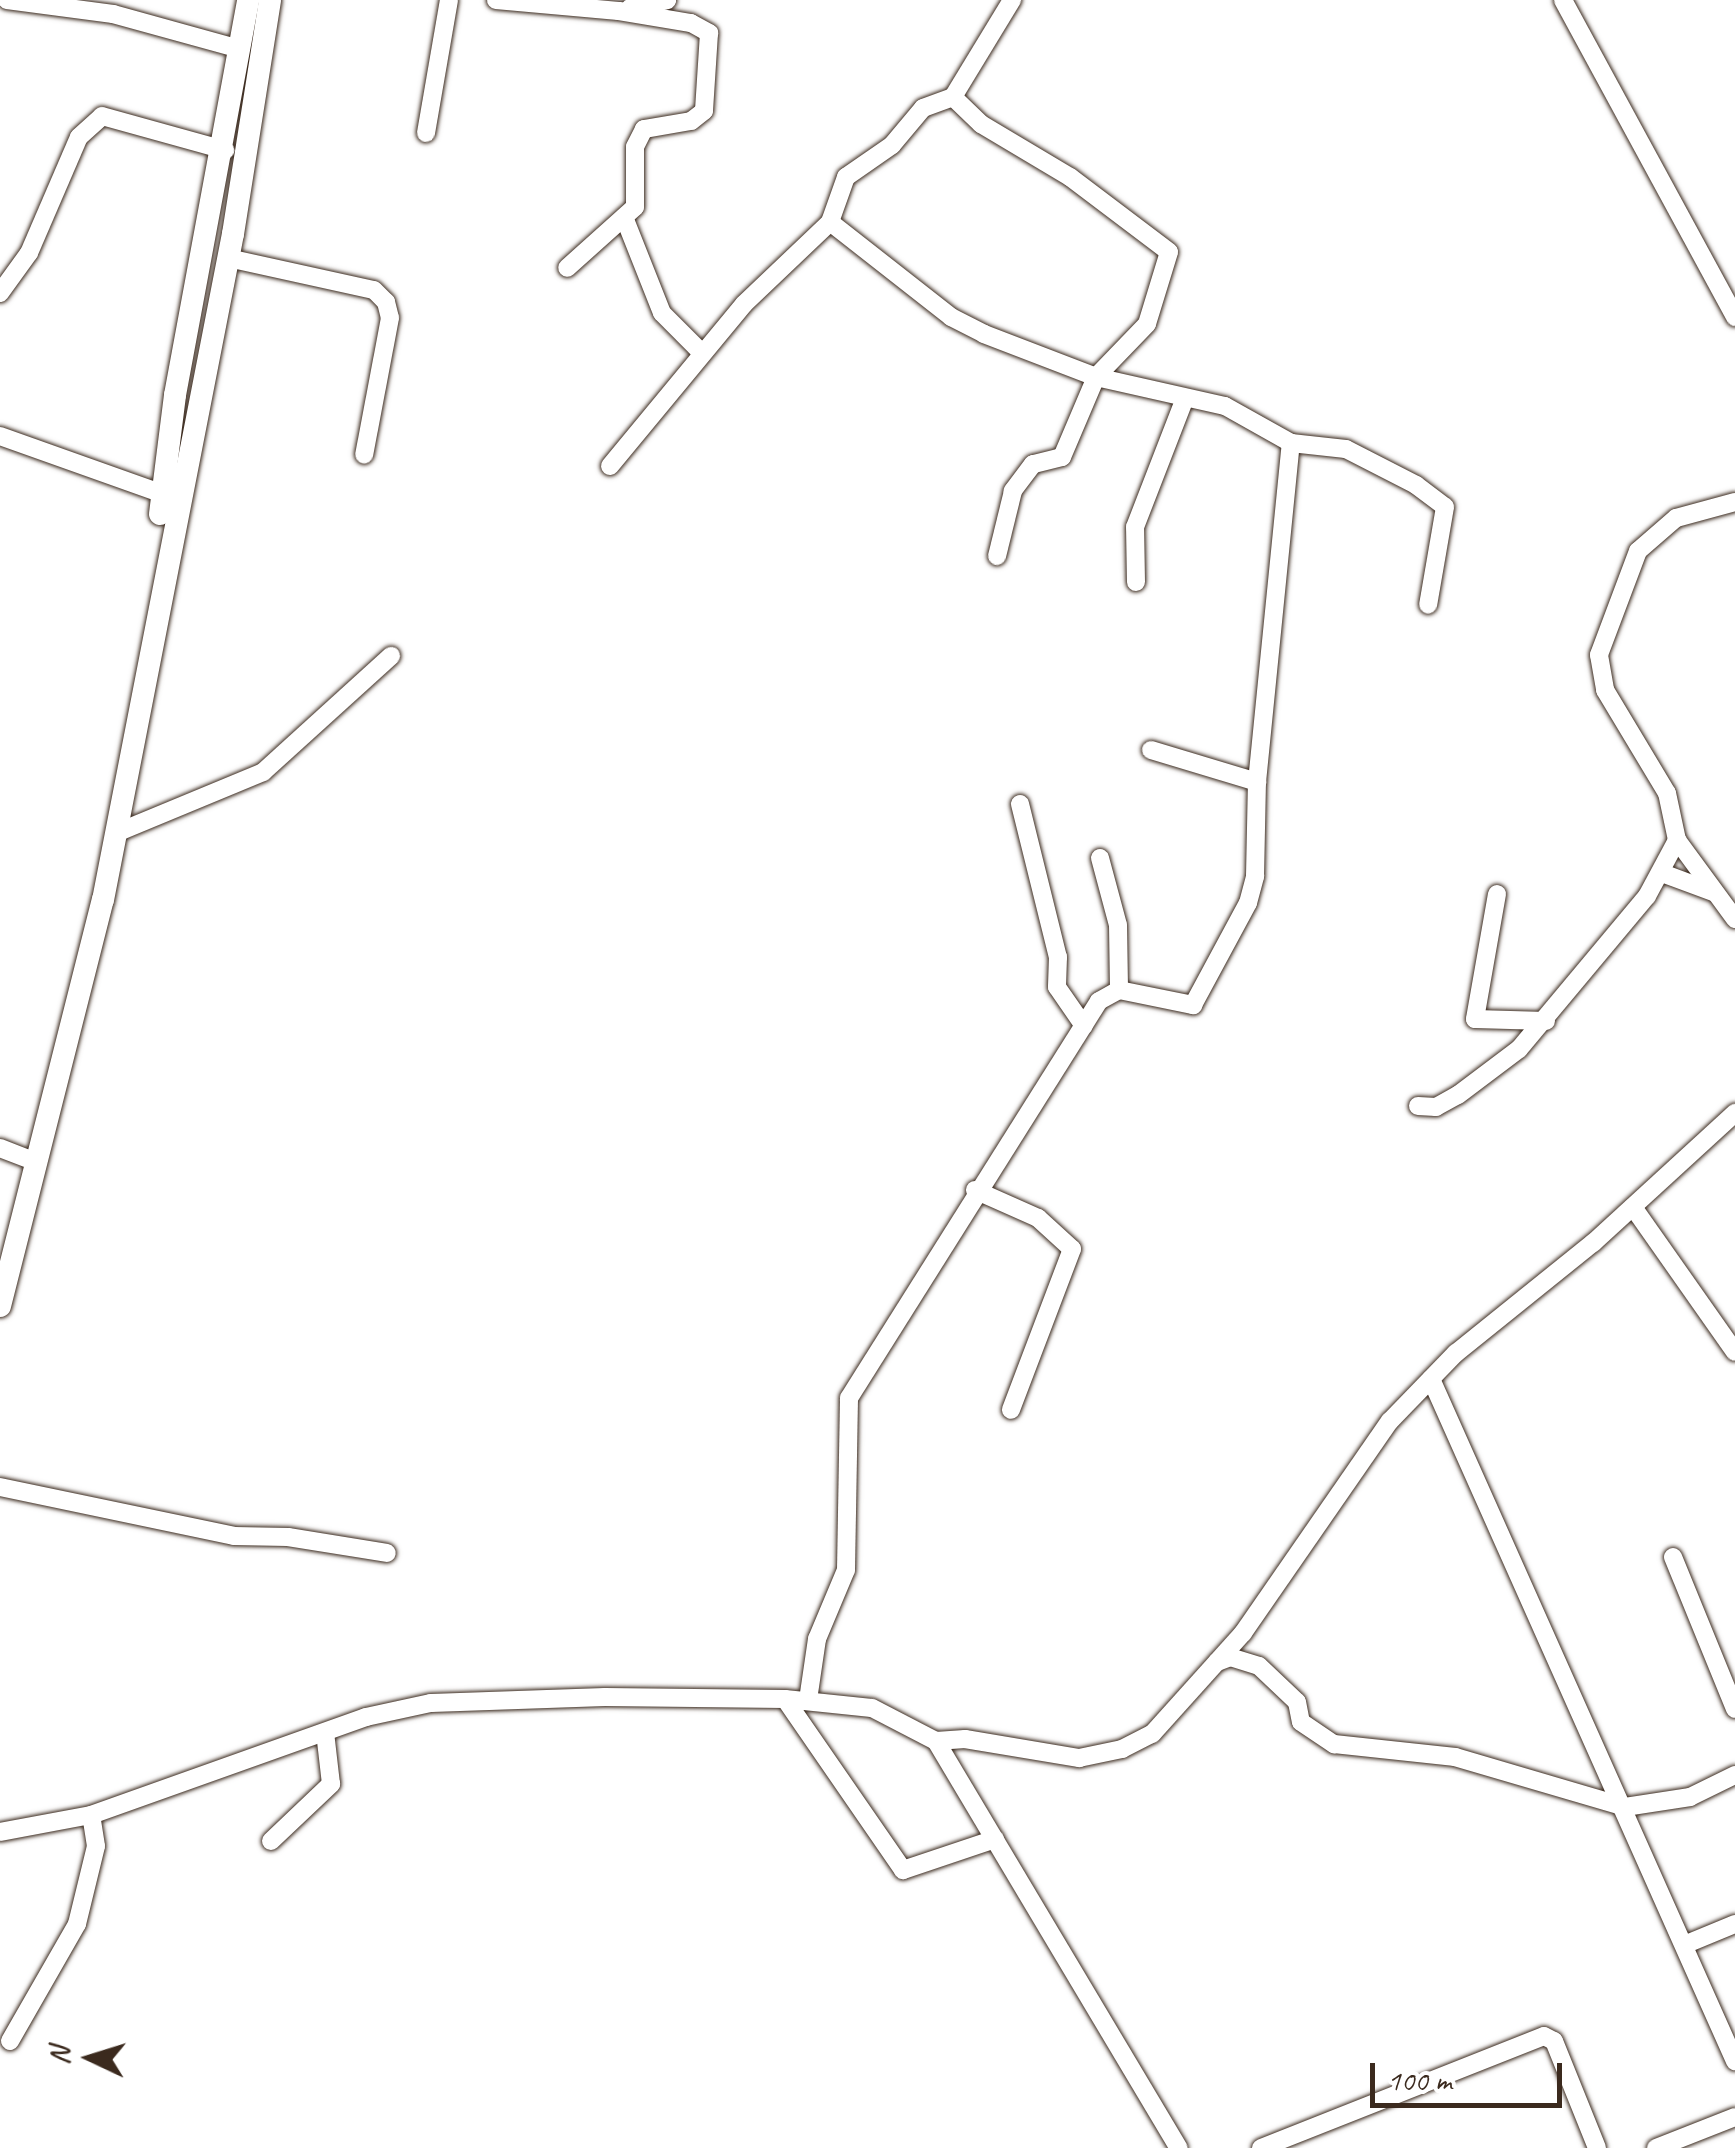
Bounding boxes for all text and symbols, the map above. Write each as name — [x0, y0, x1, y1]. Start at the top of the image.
north arrow — [40, 2008, 140, 2108]
scale bar — [1375, 2043, 1568, 2105]
text: N — [42, 2046, 78, 2066]
text: 100 m — [1387, 2061, 1452, 2099]

